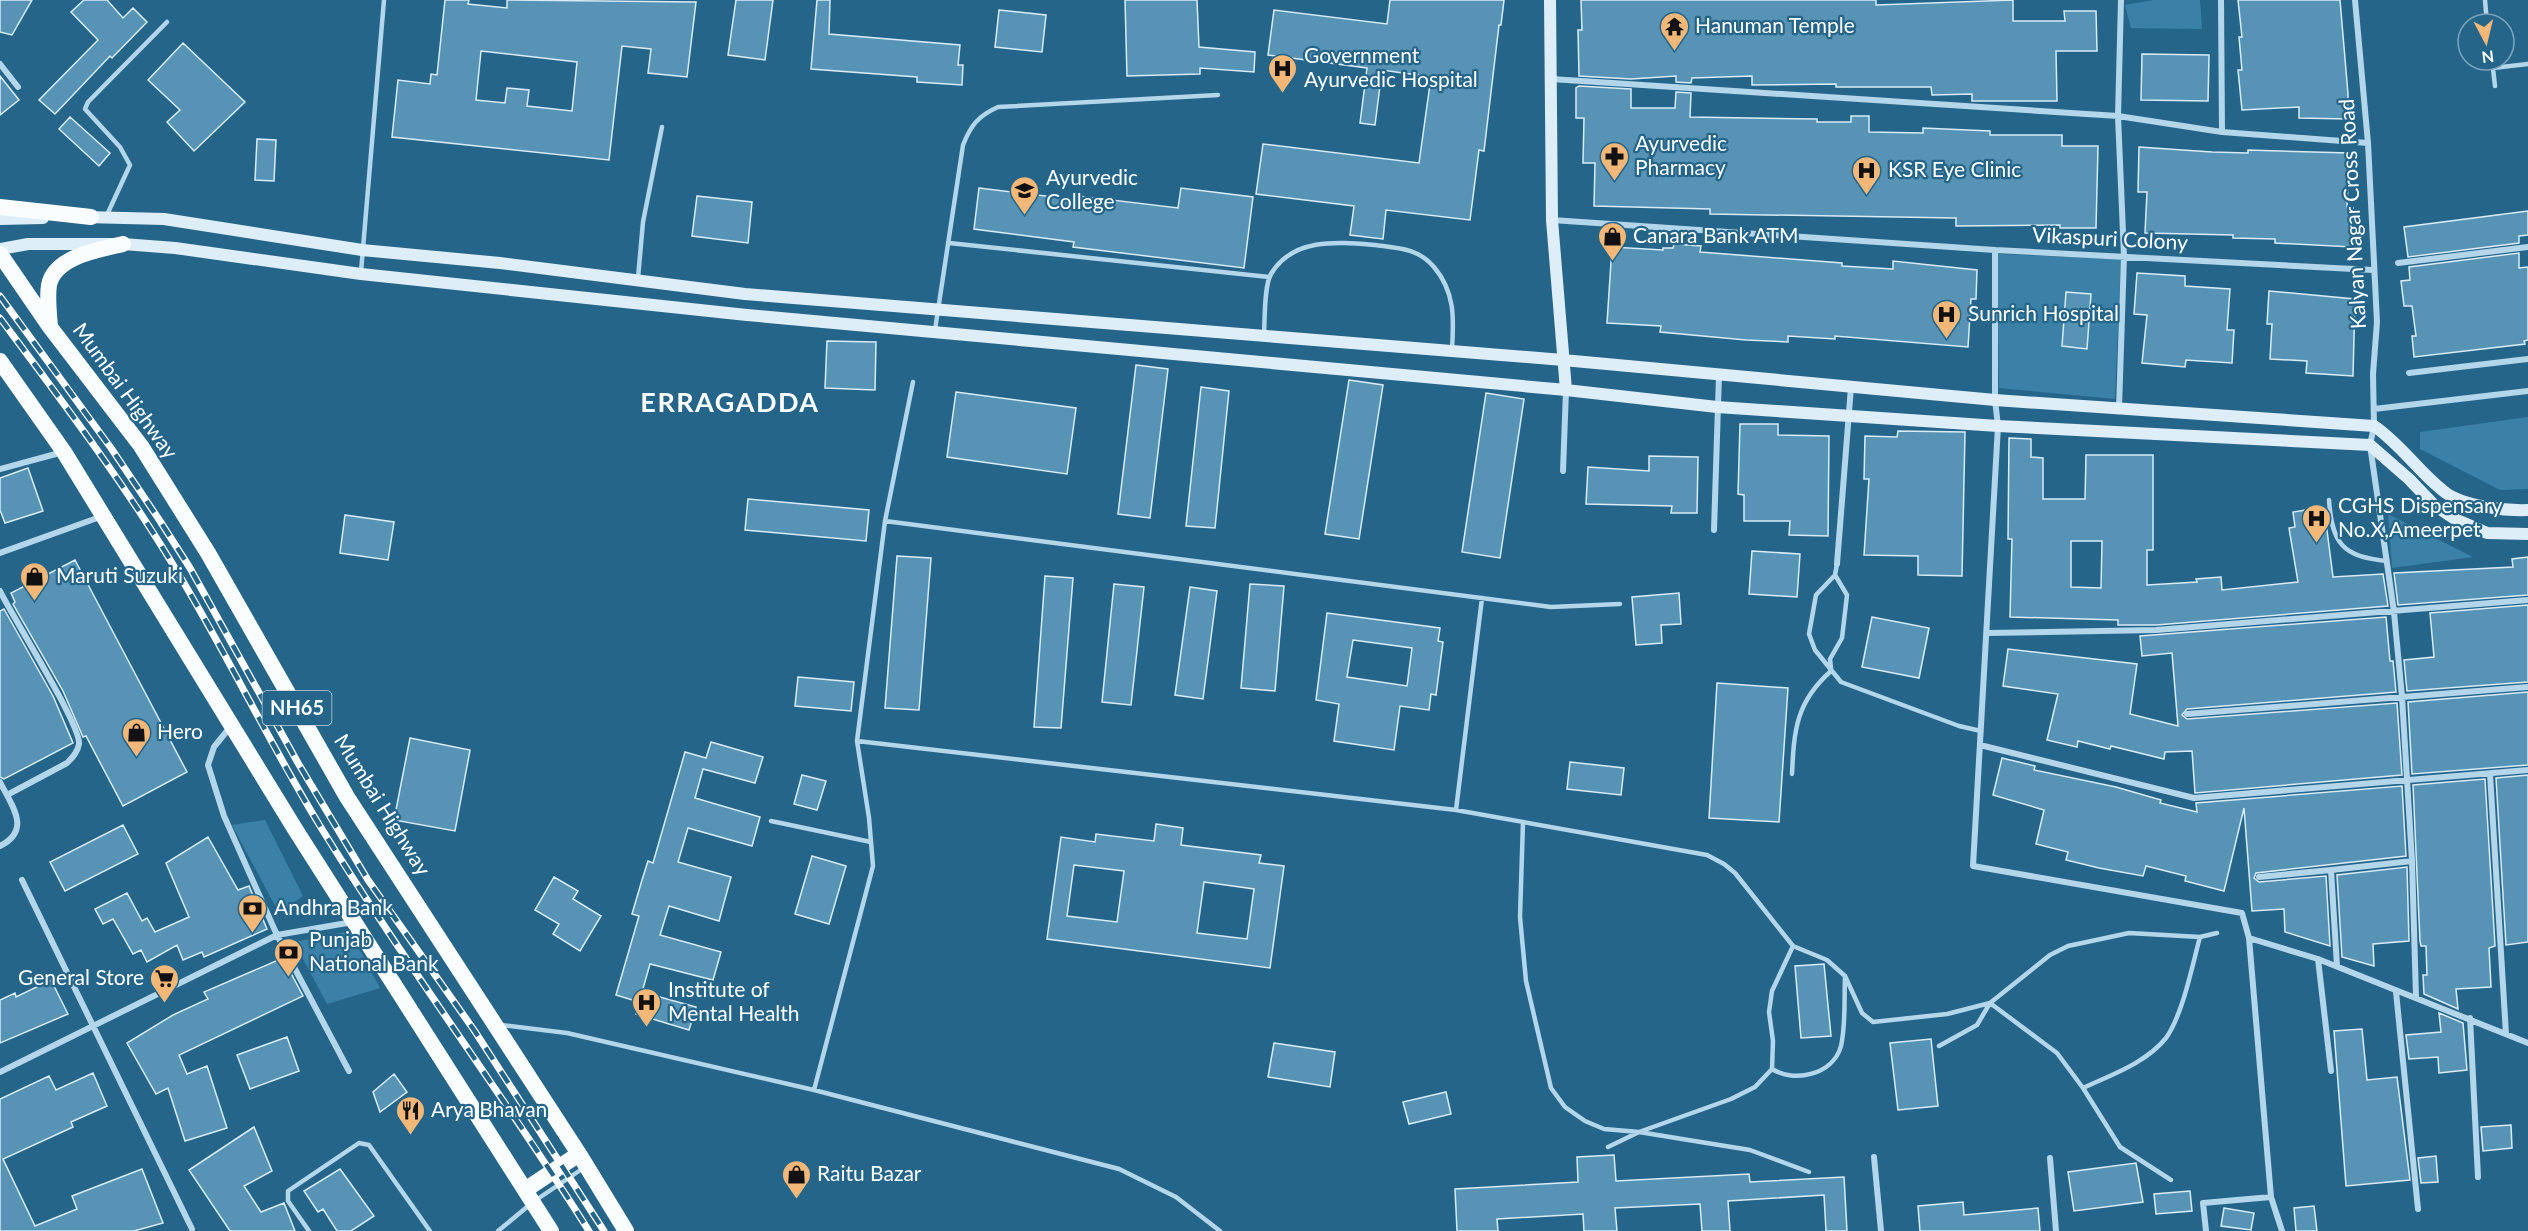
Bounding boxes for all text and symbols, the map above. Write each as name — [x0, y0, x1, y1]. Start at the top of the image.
temple icon: Hanuman Temple — [1658, 10, 1690, 52]
place label: Hanuman Temple — [1695, 12, 1855, 37]
north arrow — [2456, 12, 2516, 72]
place label: Government Ayurvedic Hospital — [1304, 42, 1478, 91]
text: N — [2481, 47, 2495, 68]
hospital icon: Government Ayurvedic Hospital — [1267, 52, 1299, 94]
street label: Kalyan Nagar Cross Road — [2333, 98, 2370, 330]
place label: Ayurvedic Pharmacy — [1635, 130, 1727, 179]
pharmacy icon: Ayurvedic Pharmacy — [1598, 140, 1630, 182]
hospital icon: KSR Eye Clinic — [1851, 154, 1883, 196]
place label: KSR Eye Clinic — [1888, 156, 2021, 181]
place label: Ayurvedic College — [1046, 164, 1138, 213]
school or university icon: Ayurvedic College — [1009, 174, 1041, 216]
shop icon: Canara Bank ATM — [1596, 220, 1628, 262]
street label: Vikaspuri Colony — [2032, 221, 2189, 254]
place label: Canara Bank ATM — [1633, 222, 1798, 247]
hospital icon: Sunrich Hospital — [1931, 298, 1963, 340]
place label: Sunrich Hospital — [1968, 300, 2119, 325]
street label: Mumbai Highway — [69, 317, 184, 463]
district label: ERRAGADDA — [640, 385, 820, 418]
place label: CGHS Dispensary No.X,Ameerpet — [2338, 492, 2503, 541]
hospital icon: CGHS Dispensary No.X,Ameerpet — [2301, 502, 2333, 544]
shop icon: Maruti Suzuki — [19, 560, 51, 602]
place label: Maruti Suzuki — [56, 562, 183, 587]
road number: NH65 — [262, 691, 332, 725]
shop icon: Hero — [120, 716, 152, 758]
place label: Hero — [157, 718, 203, 743]
street label: Mumbai Highway — [330, 729, 437, 880]
bank icon: Andhra Bank — [237, 892, 269, 934]
place label: Andhra Bank — [274, 894, 393, 919]
place label: Punjab National Bank — [309, 926, 439, 975]
bank icon: Punjab National Bank — [272, 936, 304, 978]
supermarket icon: General Store — [149, 962, 181, 1004]
place label: General Store — [18, 964, 144, 989]
place label: Institute of Mental Health — [668, 976, 800, 1025]
hospital icon: Institute of Mental Health — [631, 986, 663, 1028]
restaurant icon: Arya Bhavan — [394, 1094, 426, 1136]
place label: Arya Bhavan — [431, 1096, 547, 1121]
shop icon: Raitu Bazar — [780, 1158, 812, 1200]
place label: Raitu Bazar — [817, 1160, 922, 1185]

